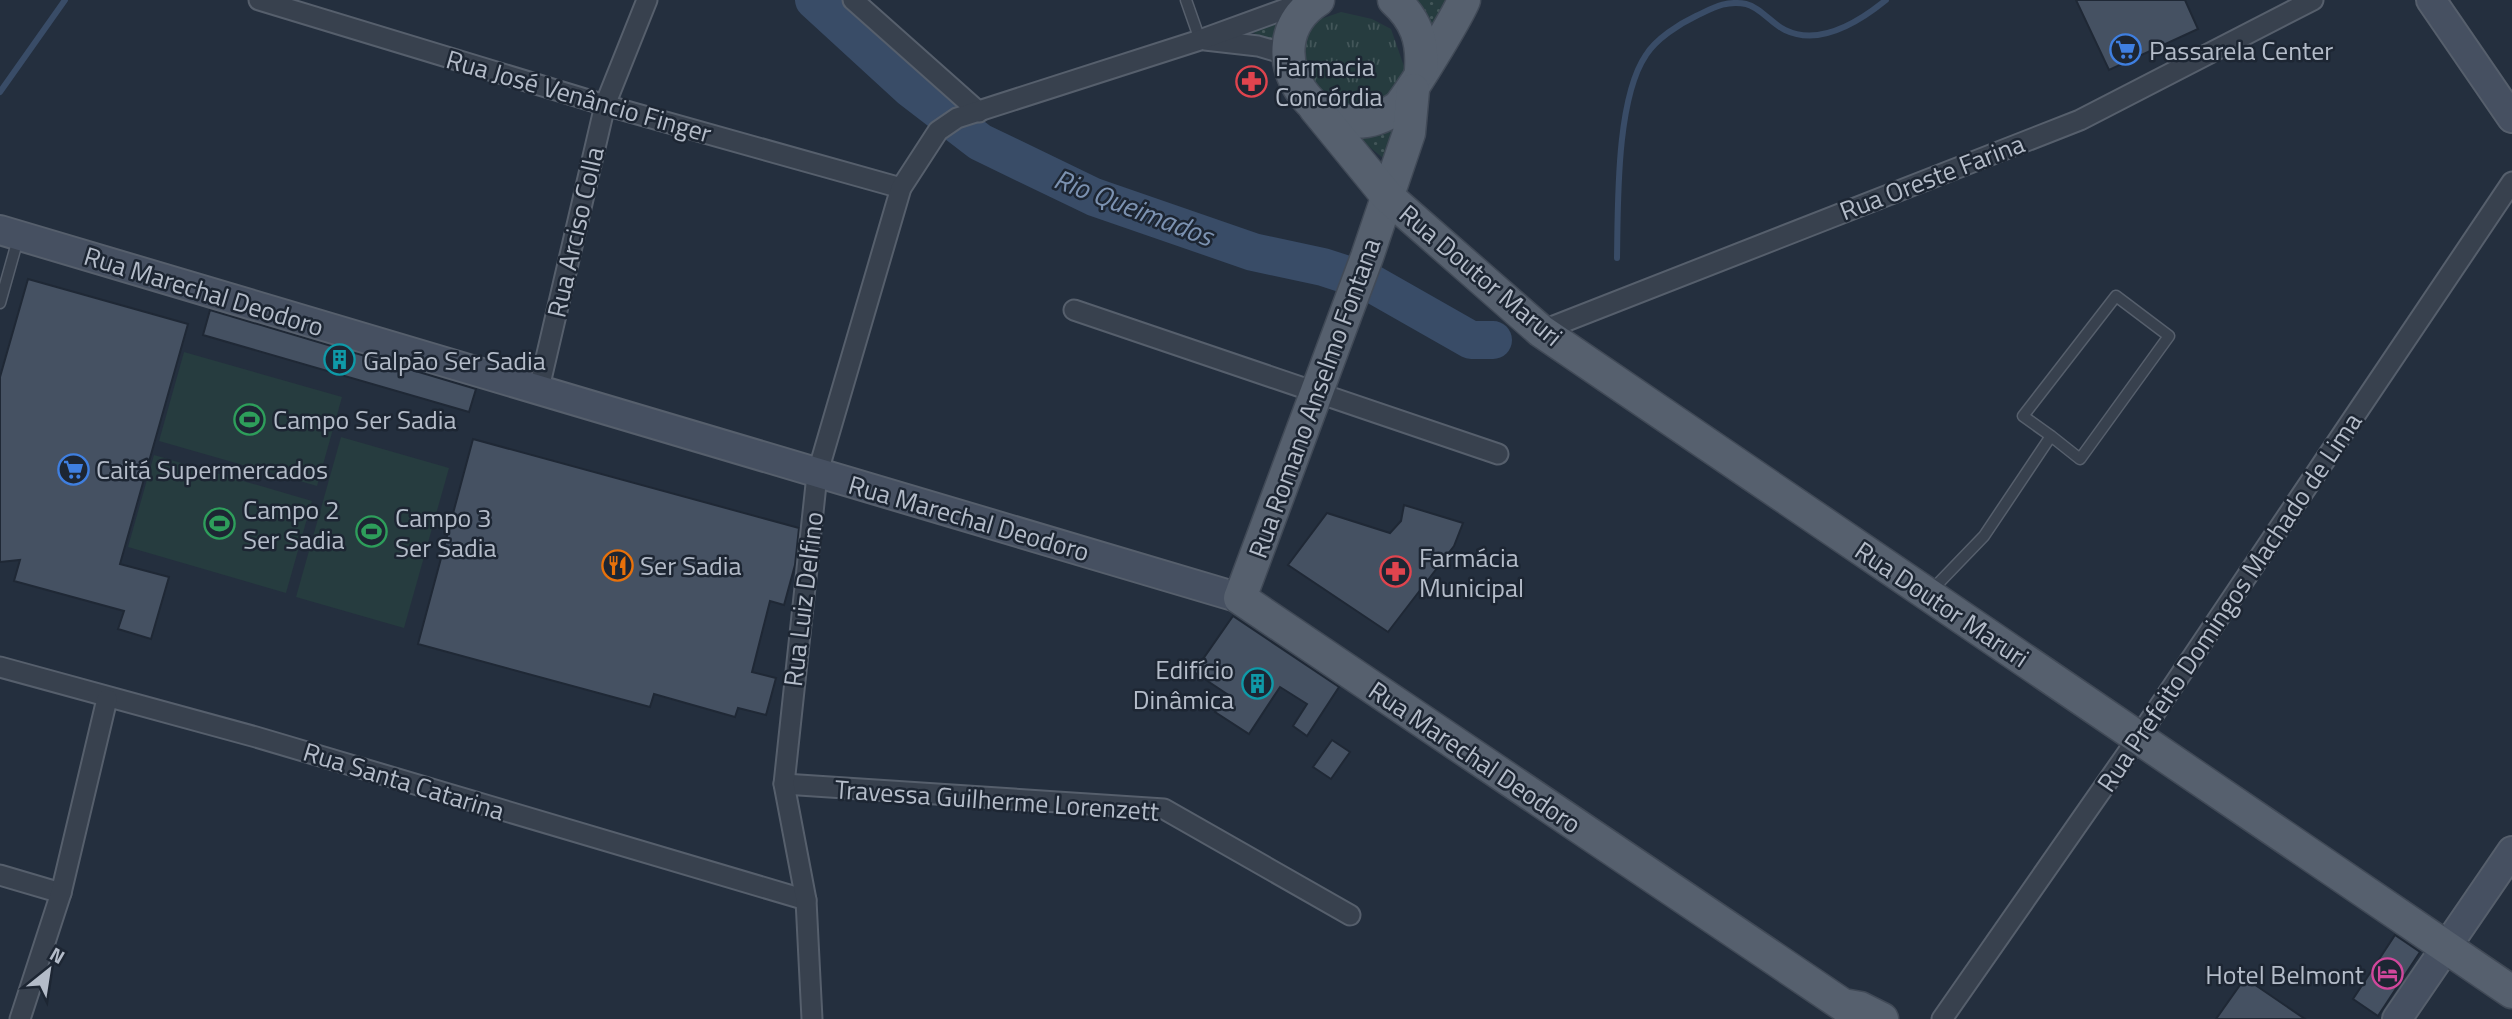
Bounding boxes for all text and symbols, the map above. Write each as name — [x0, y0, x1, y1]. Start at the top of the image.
place label: Passarela Center — [2149, 31, 2333, 70]
supermarket icon: Passarela Center — [2109, 33, 2143, 67]
street label: Rua José Venâncio Finger — [442, 39, 716, 153]
place label: Farmacia Concórdia — [1275, 47, 1383, 116]
pharmacy icon: Farmacia Concórdia — [1235, 64, 1269, 98]
street label: Rua Oreste Farina — [1834, 124, 2030, 230]
street label: Rua Arciso Colla — [536, 143, 614, 321]
water label: Rio Queimados — [1048, 157, 1222, 258]
street label: Rua Doutor Maruri — [1391, 195, 1571, 355]
street label: Rua Romano Anselmo Fontana — [1238, 233, 1390, 563]
street label: Rua Marechal Deodoro — [79, 236, 329, 346]
place label: Galpão Ser Sadia — [363, 341, 546, 380]
building icon: Galpão Ser Sadia — [323, 343, 357, 377]
place label: Campo Ser Sadia — [273, 400, 457, 439]
sports icon: Campo Ser Sadia — [233, 402, 267, 436]
street label: Rua Prefeito Domingos Machado de Lima — [2087, 404, 2371, 800]
place label: Caitá Supermercados — [96, 450, 328, 489]
supermarket icon: Caitá Supermercados — [56, 452, 90, 486]
street label: Rua Marechal Deodoro — [844, 465, 1094, 571]
place label: Campo 2 Ser Sadia — [243, 490, 345, 559]
place label: Campo 3 Ser Sadia — [395, 498, 497, 567]
sports icon: Campo 2 Ser Sadia — [203, 507, 237, 541]
street label: Rua Luiz Delfino — [773, 509, 833, 689]
sports icon: Campo 3 Ser Sadia — [355, 515, 389, 549]
street label: Rua Doutor Maruri — [1847, 531, 2037, 677]
place label: Farmácia Municipal — [1419, 538, 1524, 607]
place label: Ser Sadia — [640, 546, 742, 585]
restaurant icon: Ser Sadia — [600, 548, 634, 582]
pharmacy icon: Farmácia Municipal — [1379, 555, 1413, 589]
place label: Edifício Dinâmica — [1133, 650, 1234, 719]
building icon: Edifício Dinâmica — [1240, 667, 1274, 701]
street label: Rua Marechal Deodoro — [1361, 671, 1589, 843]
street label: Rua Santa Catarina — [299, 732, 509, 830]
street label: Travessa Guilherme Lorenzett — [834, 769, 1160, 831]
north arrow — [14, 935, 84, 1005]
text: N — [45, 939, 71, 971]
place label: Hotel Belmont — [2205, 955, 2364, 994]
hotel icon: Hotel Belmont — [2370, 957, 2404, 991]

